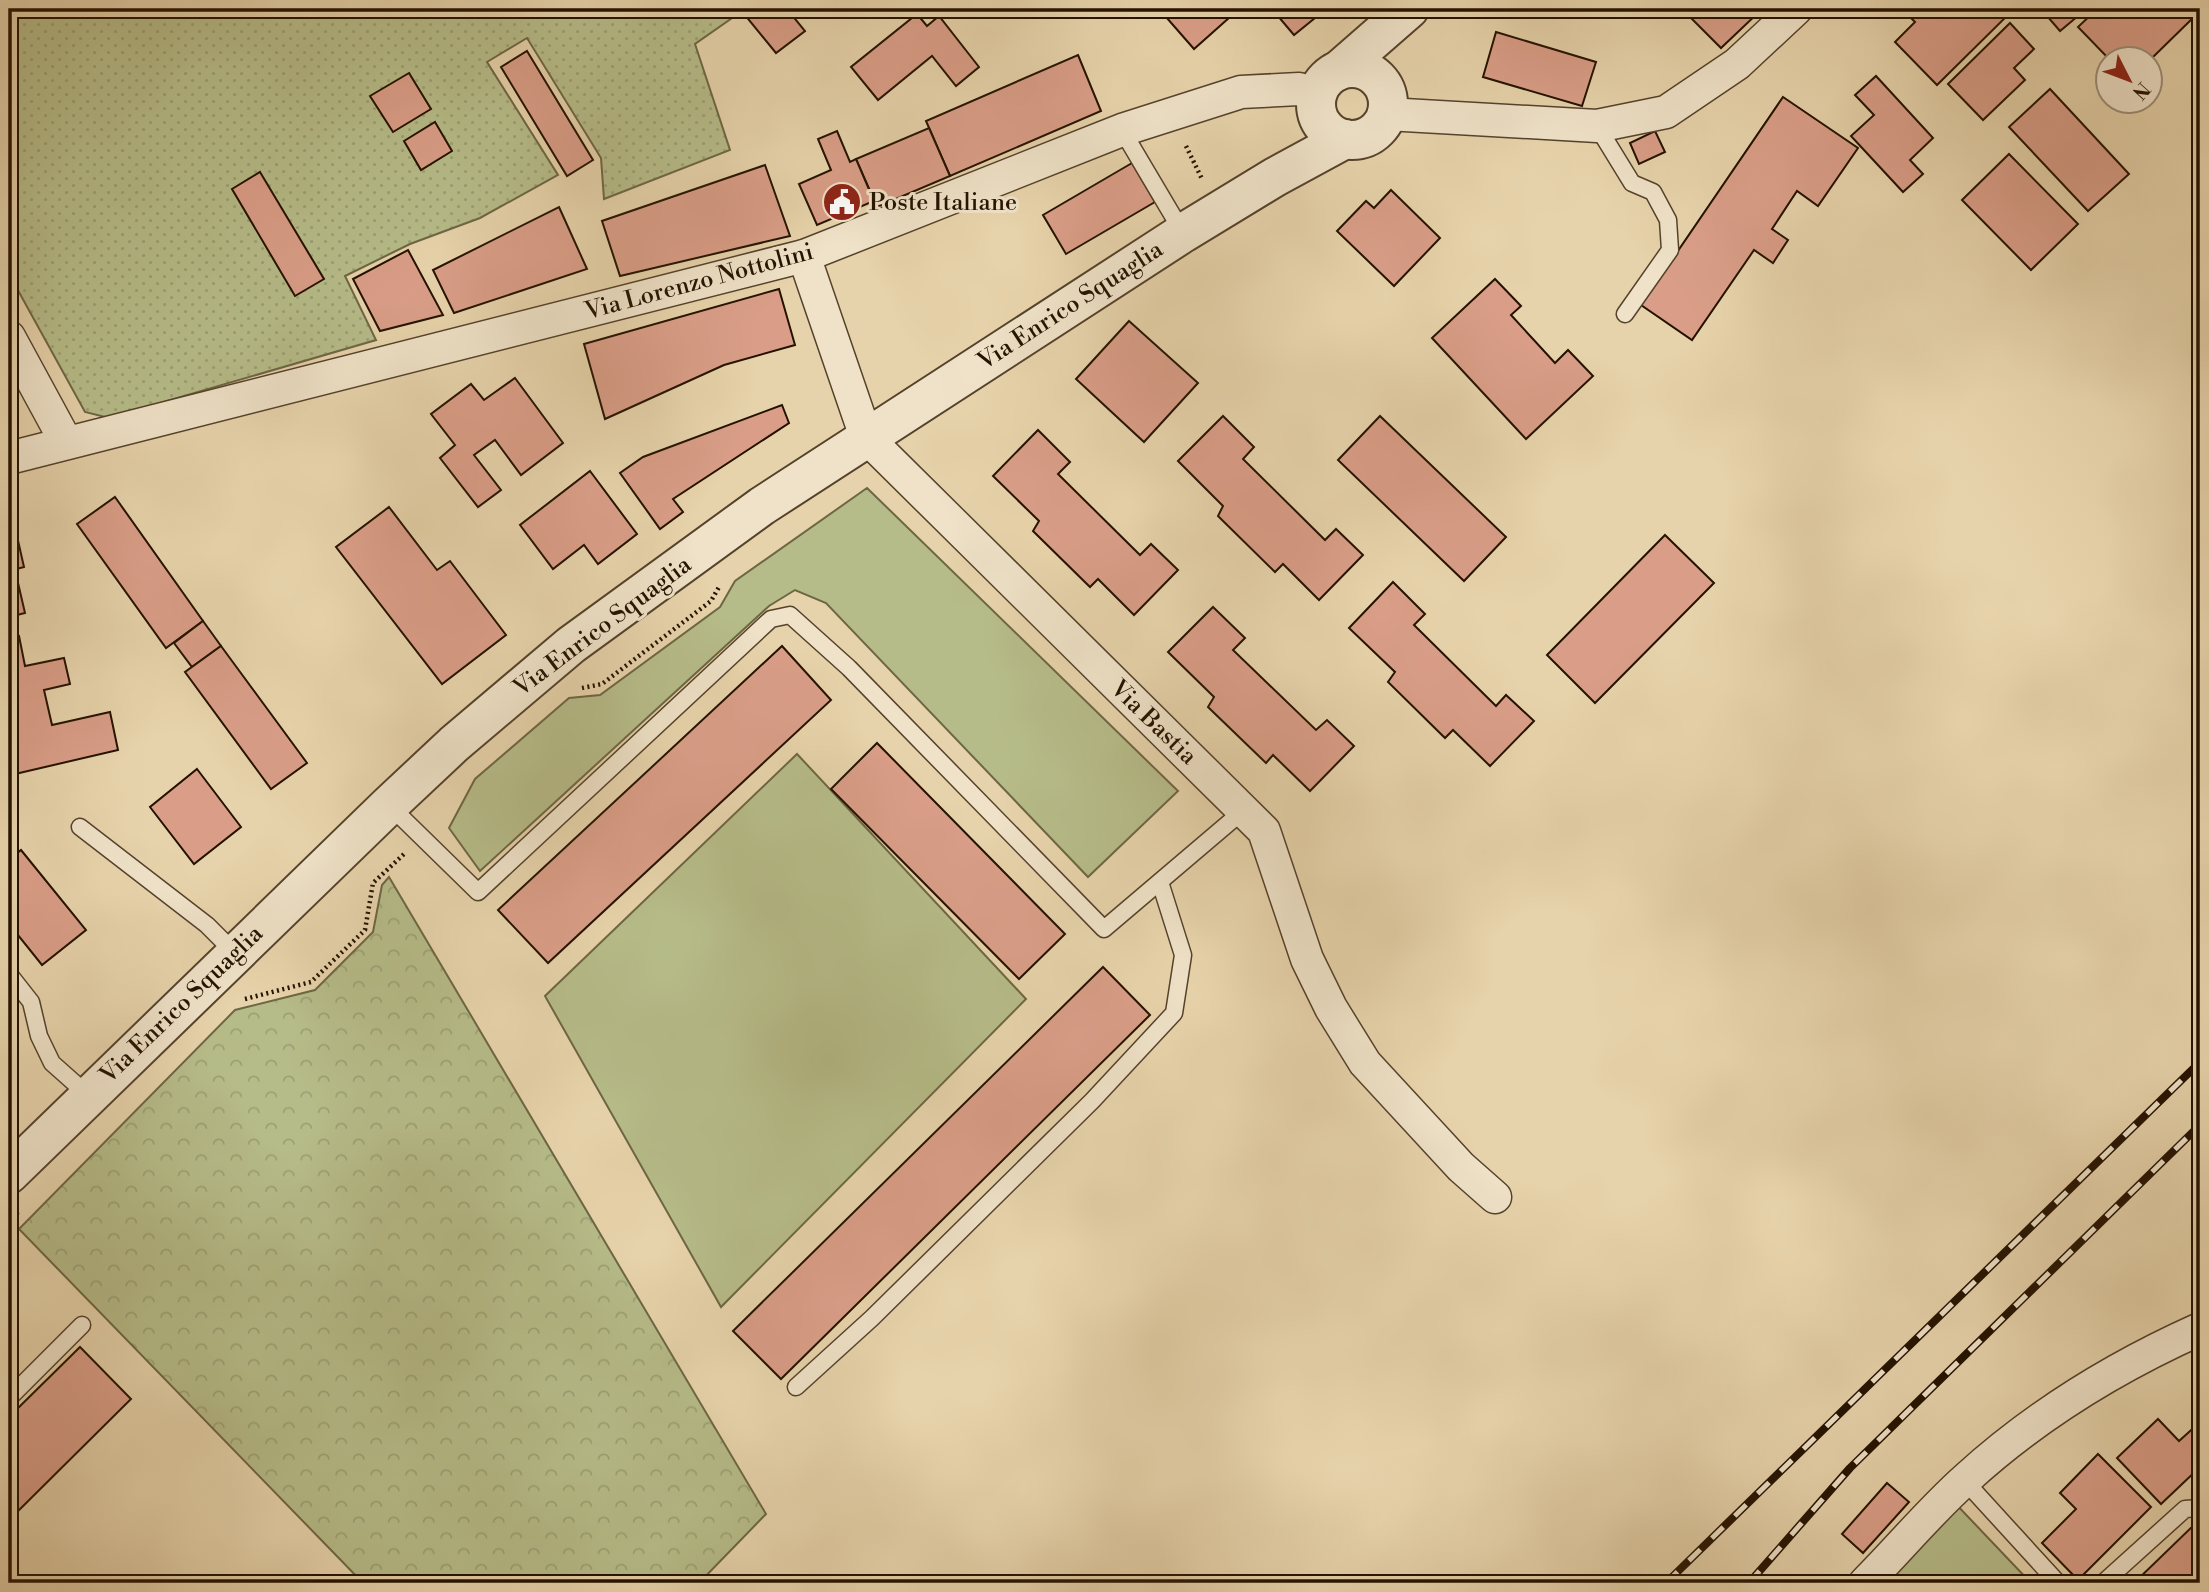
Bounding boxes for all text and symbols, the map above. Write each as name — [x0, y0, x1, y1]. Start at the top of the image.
north arrow — [2094, 46, 2164, 116]
text: N — [2127, 77, 2155, 104]
public building icon: Poste Italiane — [821, 181, 863, 223]
place label: Poste Italiane — [869, 188, 1017, 218]
street label: Via Enrico Squaglia — [971, 234, 1170, 378]
street label: Via Lorenzo Nottolini — [581, 237, 817, 327]
street label: Via Enrico Squaglia — [507, 550, 698, 704]
street label: Via Bastia — [1103, 673, 1204, 772]
street label: Via Enrico Squaglia — [93, 919, 270, 1091]

